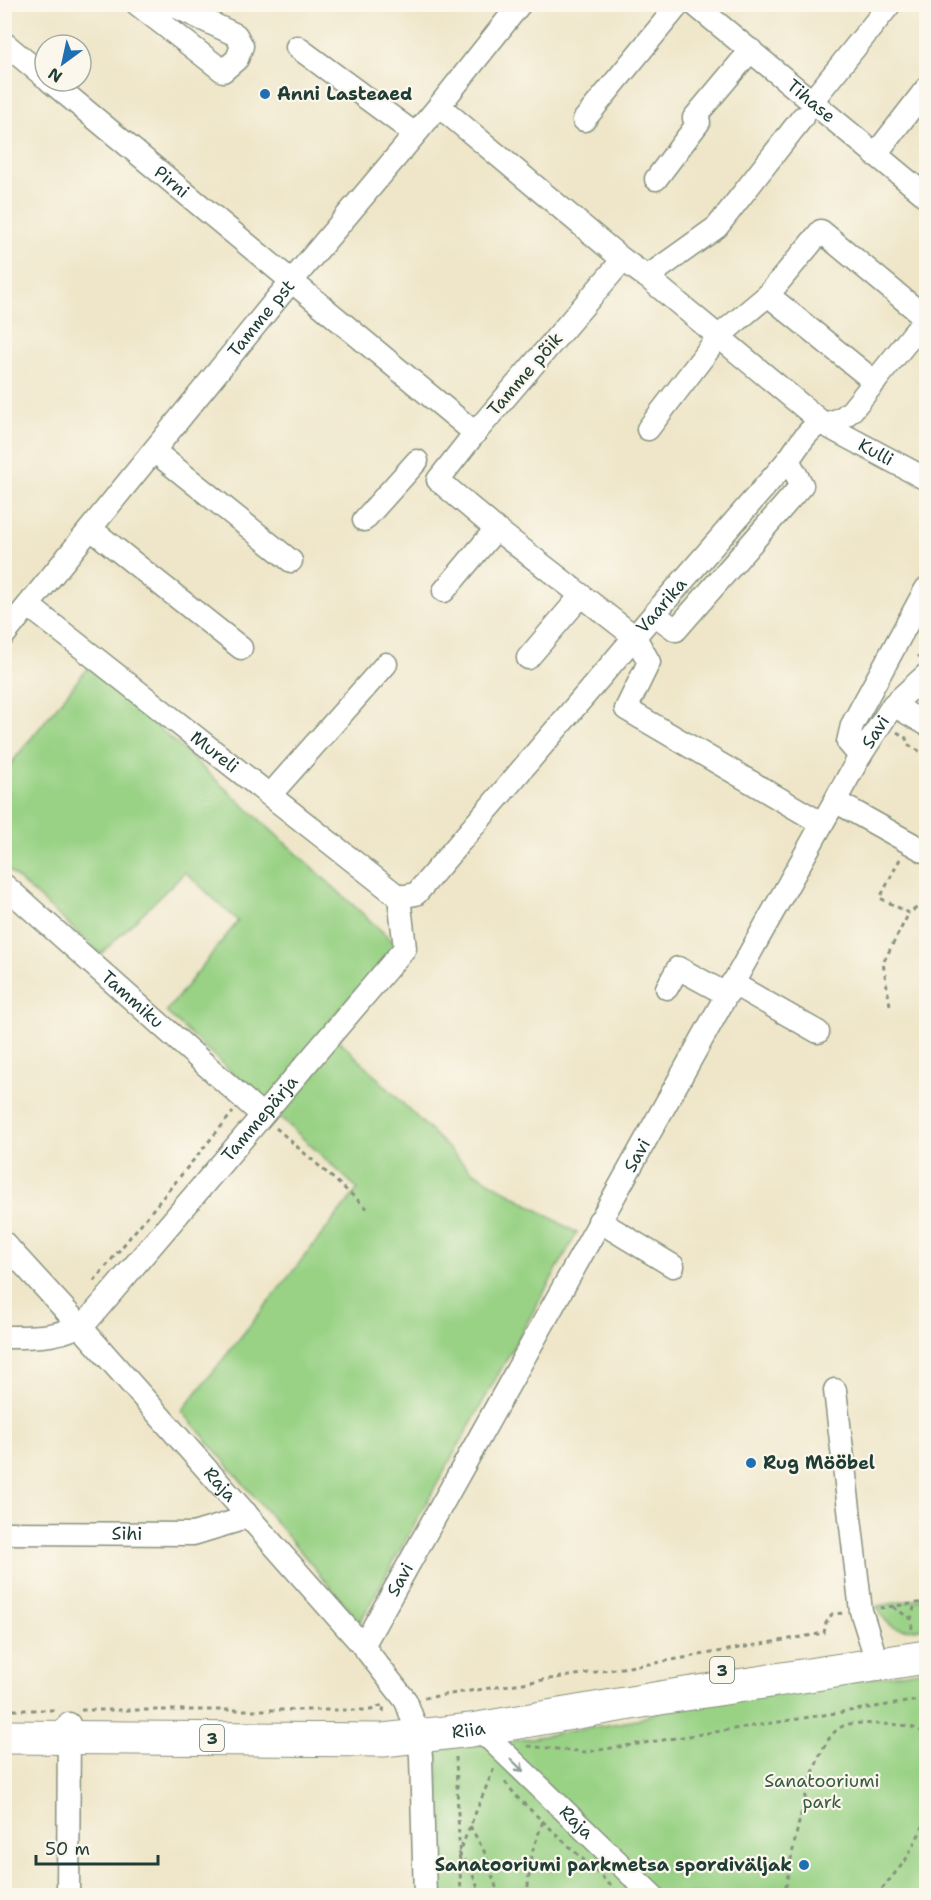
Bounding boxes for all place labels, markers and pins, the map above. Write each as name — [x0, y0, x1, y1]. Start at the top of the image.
place label: Anni Lasteaed — [277, 82, 412, 106]
marker: Anni Lasteaed — [258, 87, 272, 101]
place label: Rug Mööbel — [763, 1451, 875, 1475]
marker: Rug Mööbel — [744, 1456, 758, 1470]
place label: Sanatooriumi parkmetsa spordiväljak — [435, 1853, 792, 1877]
marker: Sanatooriumi parkmetsa spordiväljak — [797, 1858, 811, 1872]

